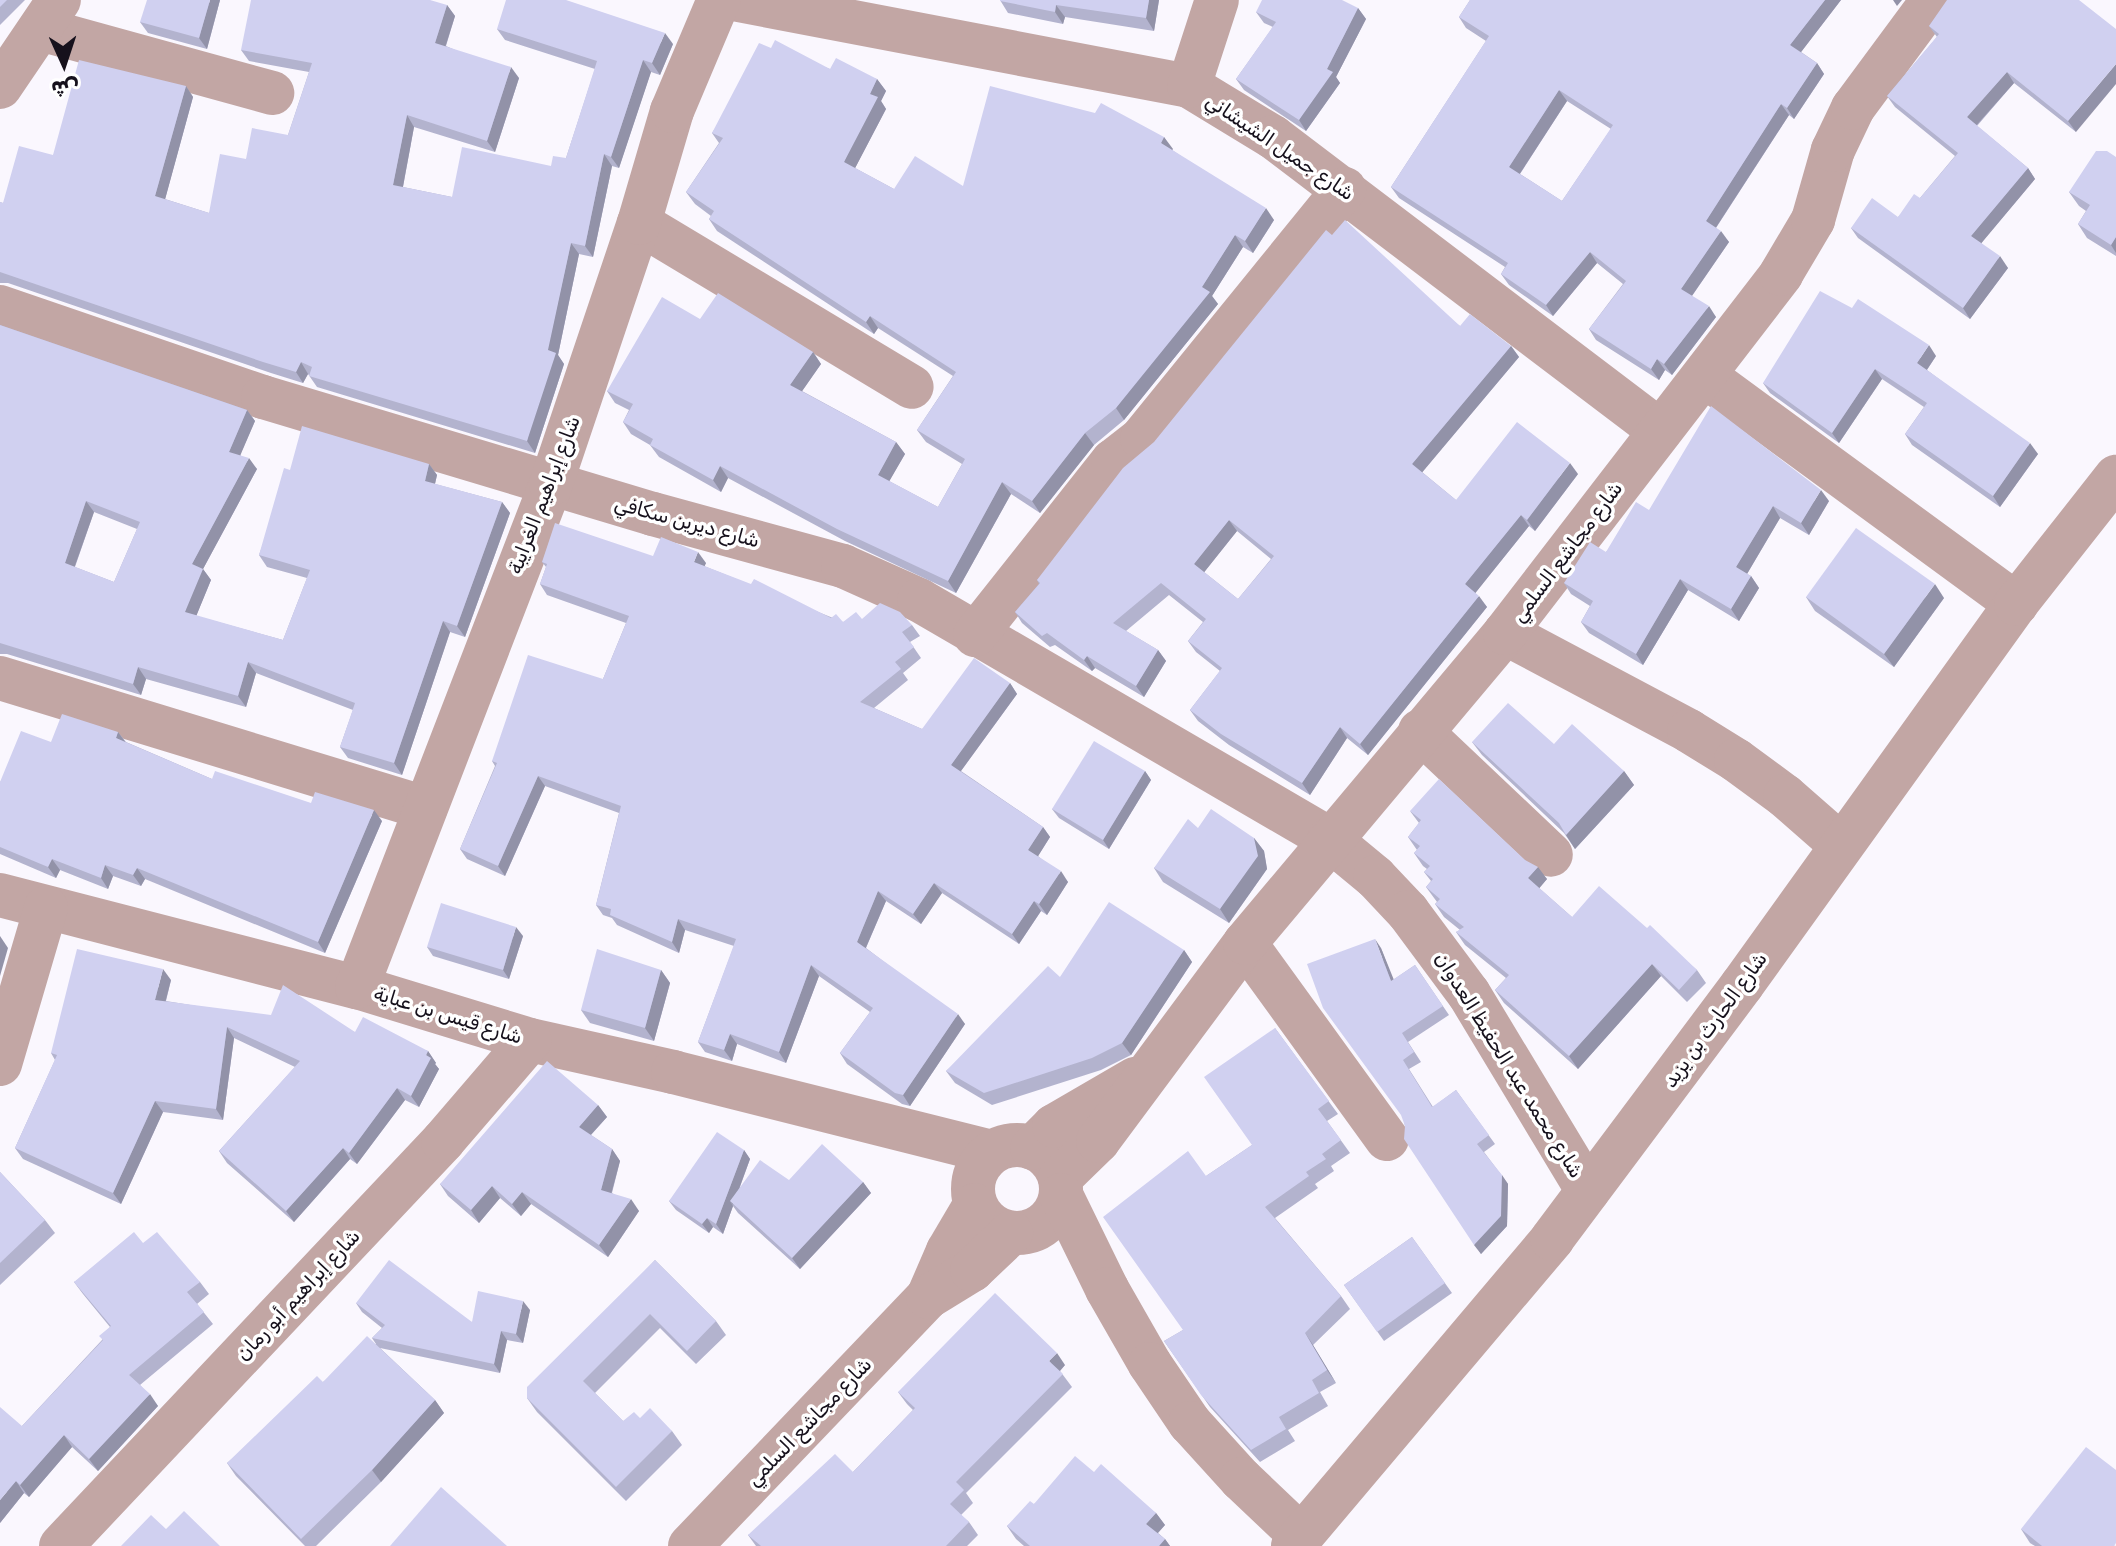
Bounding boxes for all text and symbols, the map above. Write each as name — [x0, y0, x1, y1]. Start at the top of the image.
north arrow — [24, 24, 104, 104]
text: ش — [51, 74, 80, 103]
street label: شارع جميل الشيشاني — [1201, 88, 1359, 206]
street label: شارع إبراهيم الغرايبة — [503, 413, 585, 577]
street label: شارع مجاشع السلمي — [1506, 477, 1628, 627]
street label: شارع ديرين سكافي — [612, 491, 762, 553]
street label: شارع محمد عبد الحفيظ العدوان — [1429, 948, 1589, 1182]
street label: شارع الحارث بن يزيد — [1658, 948, 1772, 1092]
street label: شارع قيس بن عباية — [371, 981, 525, 1049]
street label: شارع إبراهيم أبو رمان — [231, 1224, 365, 1366]
street label: شارع مجاشع السلمي — [741, 1353, 877, 1491]

